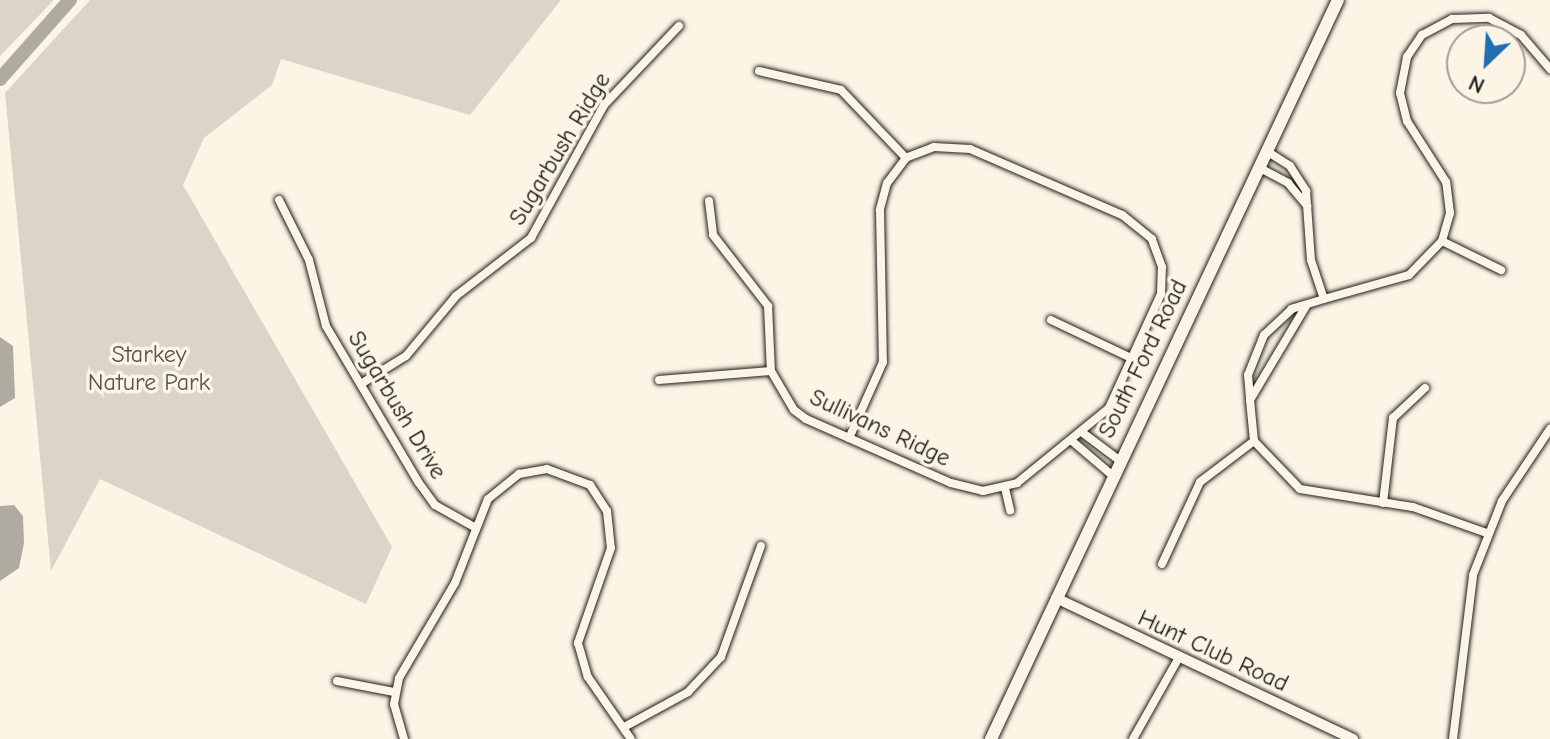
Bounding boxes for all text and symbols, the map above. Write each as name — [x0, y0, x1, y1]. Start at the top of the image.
north arrow — [1446, 24, 1526, 104]
street label: Sugarbush Ridge — [503, 67, 617, 231]
text: N — [1465, 69, 1489, 99]
street label: South Ford Road — [1092, 275, 1194, 443]
street label: Sugarbush Drive — [341, 326, 453, 484]
park label: Starkey Nature Park — [88, 341, 210, 397]
street label: Sullivans Ridge — [805, 383, 955, 473]
street label: Hunt Club Road — [1133, 604, 1293, 698]

